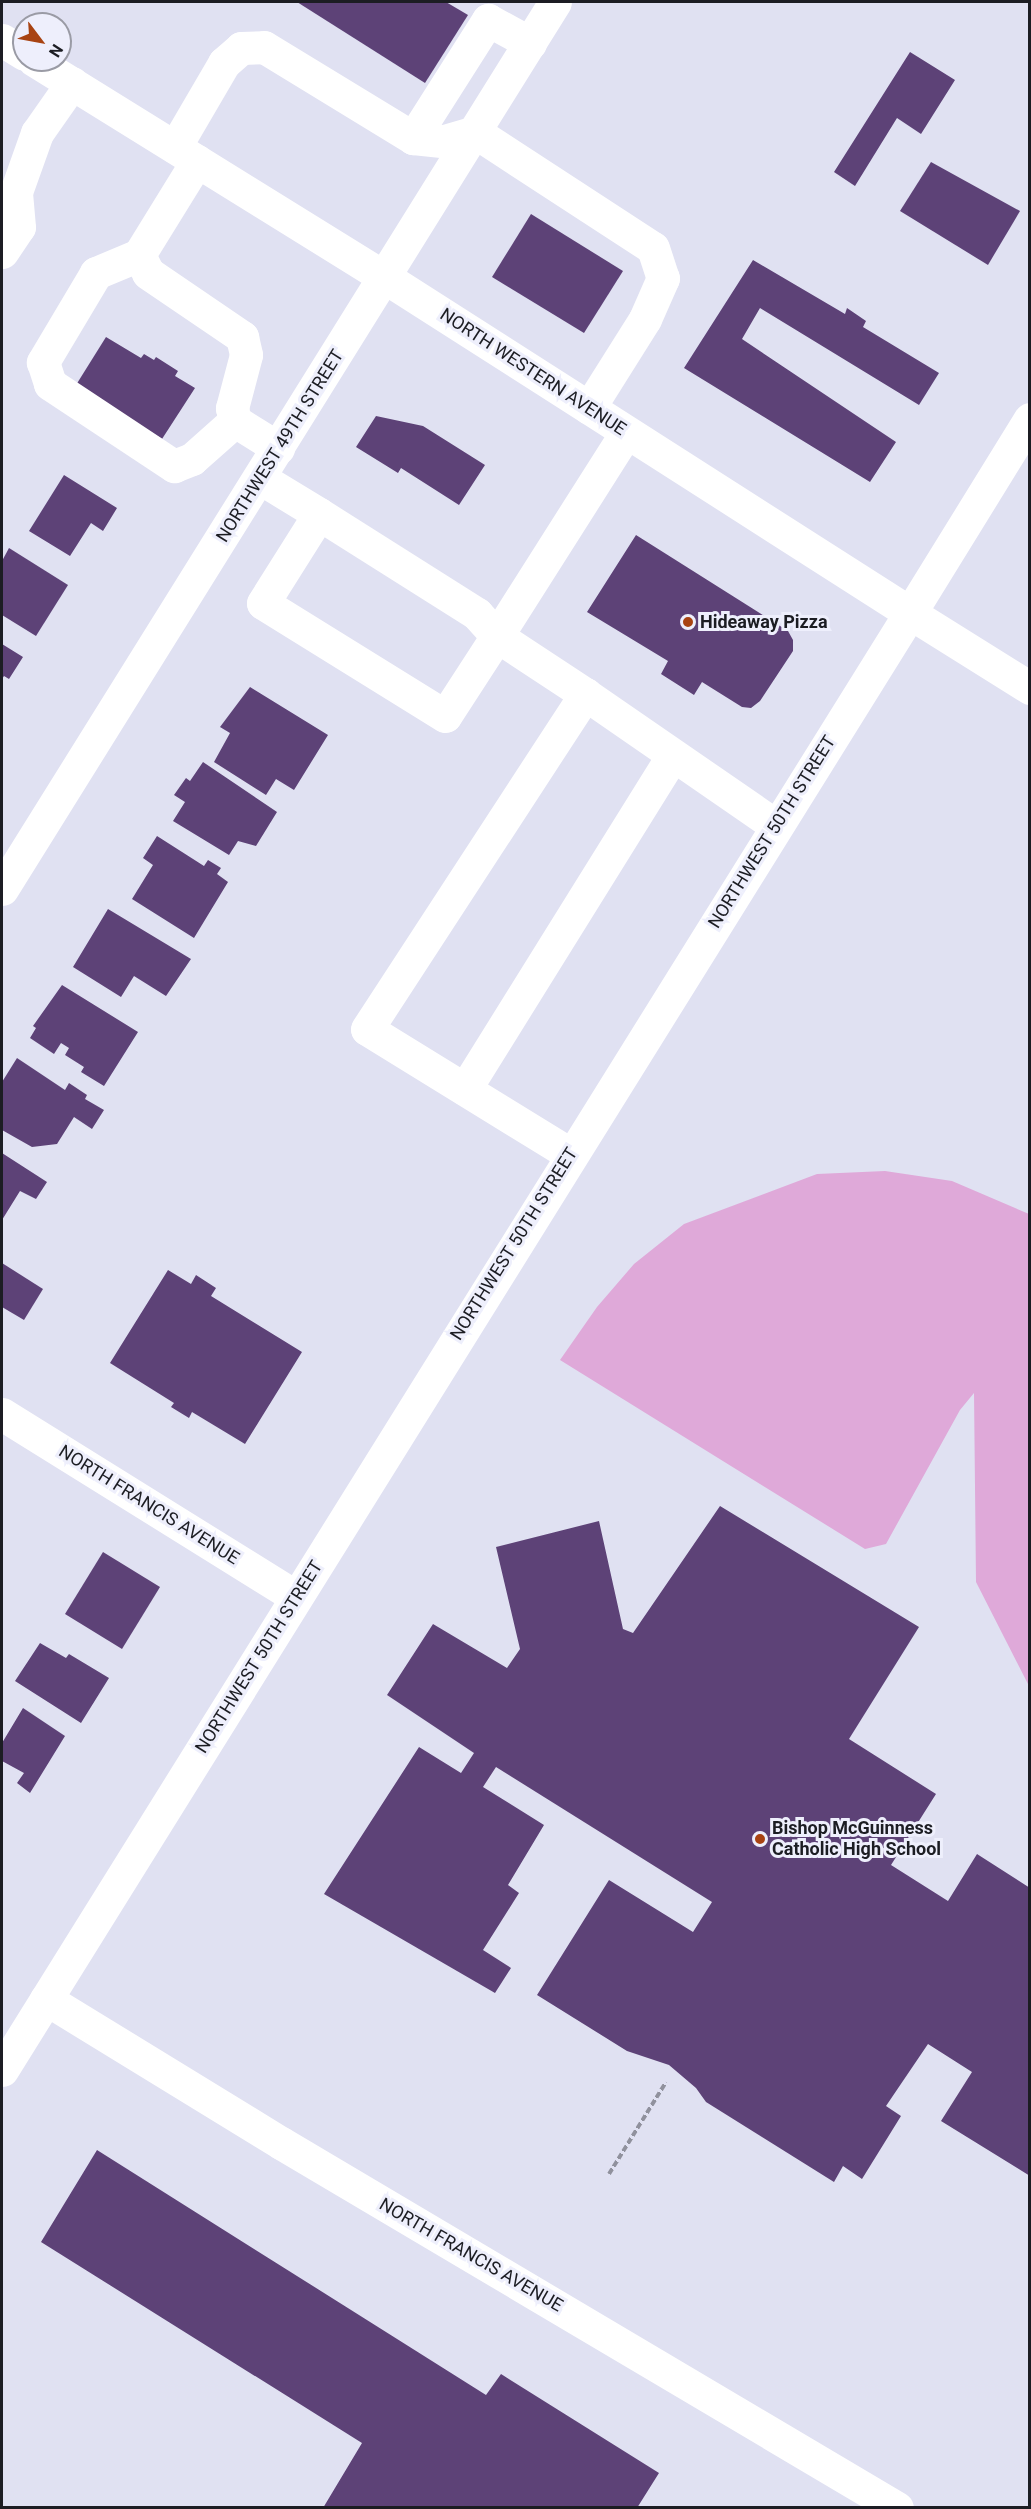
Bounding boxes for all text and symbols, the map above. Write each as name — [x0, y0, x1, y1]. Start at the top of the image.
north arrow — [12, 12, 72, 72]
text: N — [45, 41, 67, 61]
street label: NORTH WESTERN AVENUE — [436, 304, 630, 440]
street label: NORTHWEST 49TH STREET — [212, 346, 348, 546]
place label: Hideaway Pizza — [700, 611, 828, 633]
marker: Hideaway Pizza — [681, 615, 695, 629]
street label: NORTHWEST 50TH STREET — [704, 732, 840, 932]
street label: NORTHWEST 50TH STREET — [446, 1144, 582, 1344]
street label: NORTH FRANCIS AVENUE — [55, 1441, 243, 1569]
street label: NORTHWEST 50TH STREET — [191, 1557, 327, 1757]
place label: Bishop McGuinness Catholic High School — [772, 1818, 941, 1860]
marker: Bishop McGuinness Catholic High School — [753, 1832, 767, 1846]
street label: NORTH FRANCIS AVENUE — [375, 2194, 567, 2316]

